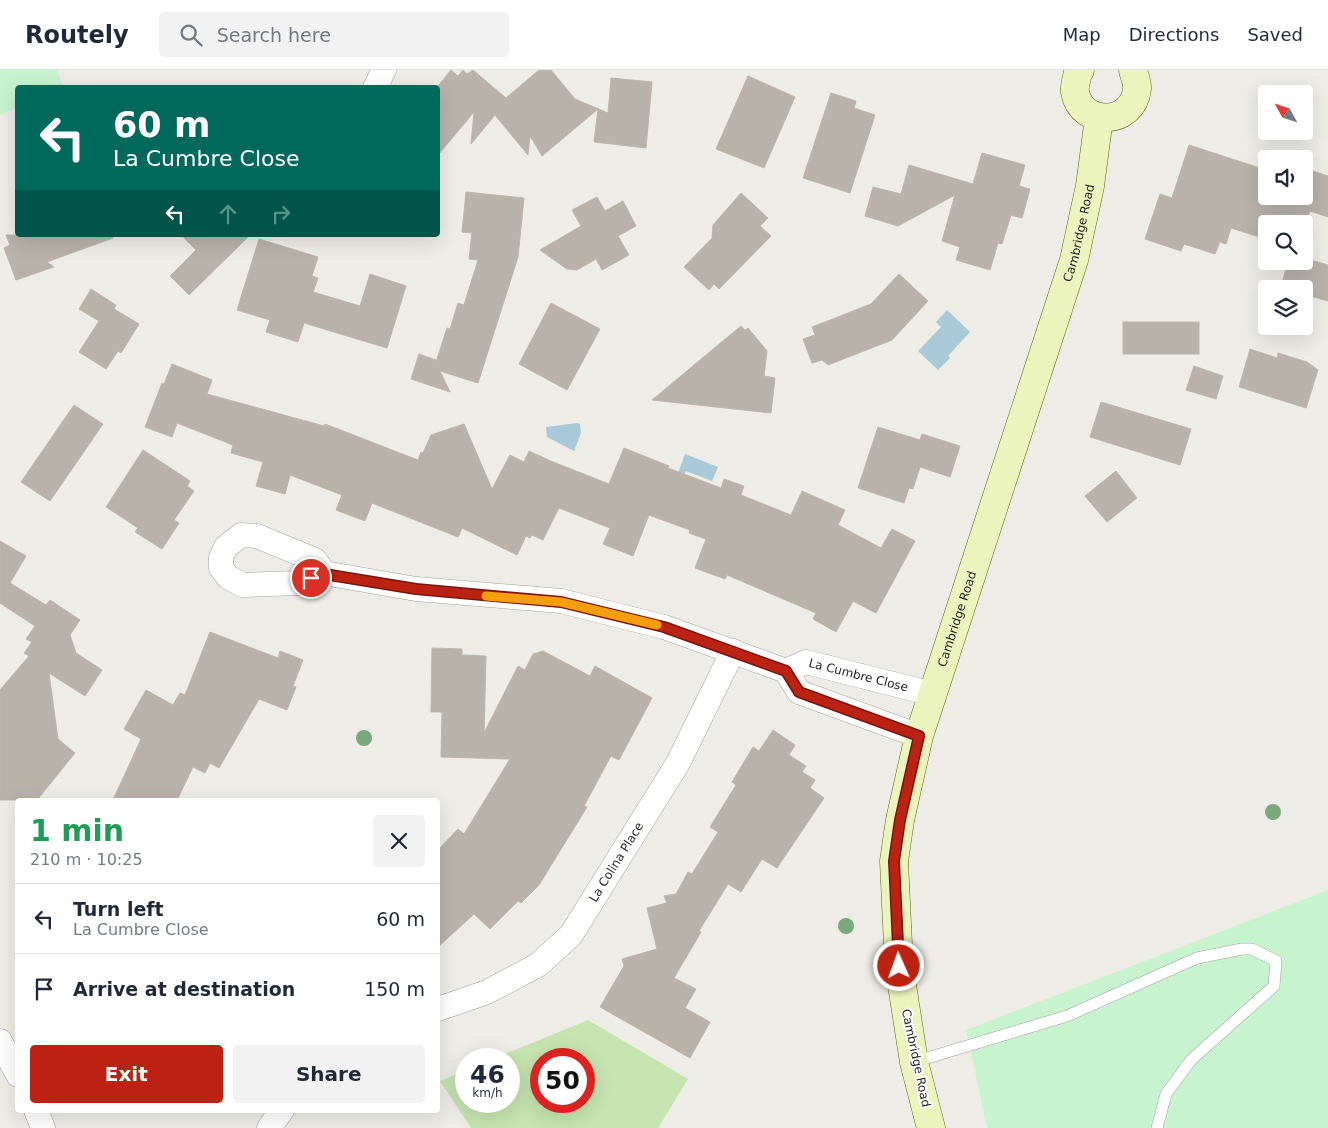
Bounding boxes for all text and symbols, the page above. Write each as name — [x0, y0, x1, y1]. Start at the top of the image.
search box — [159, 12, 509, 57]
text: Routely — [25, 21, 129, 49]
icon: search — [177, 21, 205, 49]
text: Search here — [217, 24, 331, 46]
text: Map — [1063, 24, 1101, 45]
text: Directions — [1129, 24, 1219, 45]
text: Saved — [1247, 24, 1303, 45]
north arrow — [1258, 85, 1312, 140]
map controls — [1258, 85, 1313, 335]
icon: left — [30, 105, 95, 170]
text: 60 m — [113, 105, 210, 145]
text: La Cumbre Close — [113, 146, 299, 171]
button: sound — [1258, 150, 1313, 205]
street label: Cambridge Road — [1060, 183, 1097, 284]
icon: left — [161, 200, 189, 228]
icon: ahead — [214, 200, 242, 228]
icon: right — [267, 200, 295, 228]
button: search — [1258, 215, 1313, 270]
button: layers — [1258, 280, 1313, 335]
pin — [290, 557, 332, 599]
icon: arrive — [297, 564, 325, 592]
street label: Cambridge Road — [935, 569, 979, 669]
street label: La Cumbre Close — [807, 656, 910, 694]
text: 1 min — [30, 813, 124, 848]
button: close — [373, 815, 425, 867]
street label: La Colina Place — [586, 820, 646, 904]
text: 210 m · 10:25 — [30, 850, 143, 869]
text: Turn left — [73, 898, 164, 920]
icon: left — [30, 905, 58, 933]
text: 60 m — [376, 908, 425, 930]
text: La Cumbre Close — [73, 920, 209, 939]
position arrow — [872, 939, 924, 991]
icon: arrive — [30, 975, 58, 1003]
text: Arrive at destination — [73, 978, 295, 1000]
text: 150 m — [364, 978, 425, 1000]
street label: Cambridge Road — [899, 1008, 933, 1108]
button: Exit — [30, 1045, 223, 1103]
button: Share — [233, 1045, 425, 1103]
speed limit sign: 50 — [530, 1048, 595, 1113]
text: 46 — [470, 1060, 505, 1089]
text: km/h — [472, 1086, 503, 1100]

